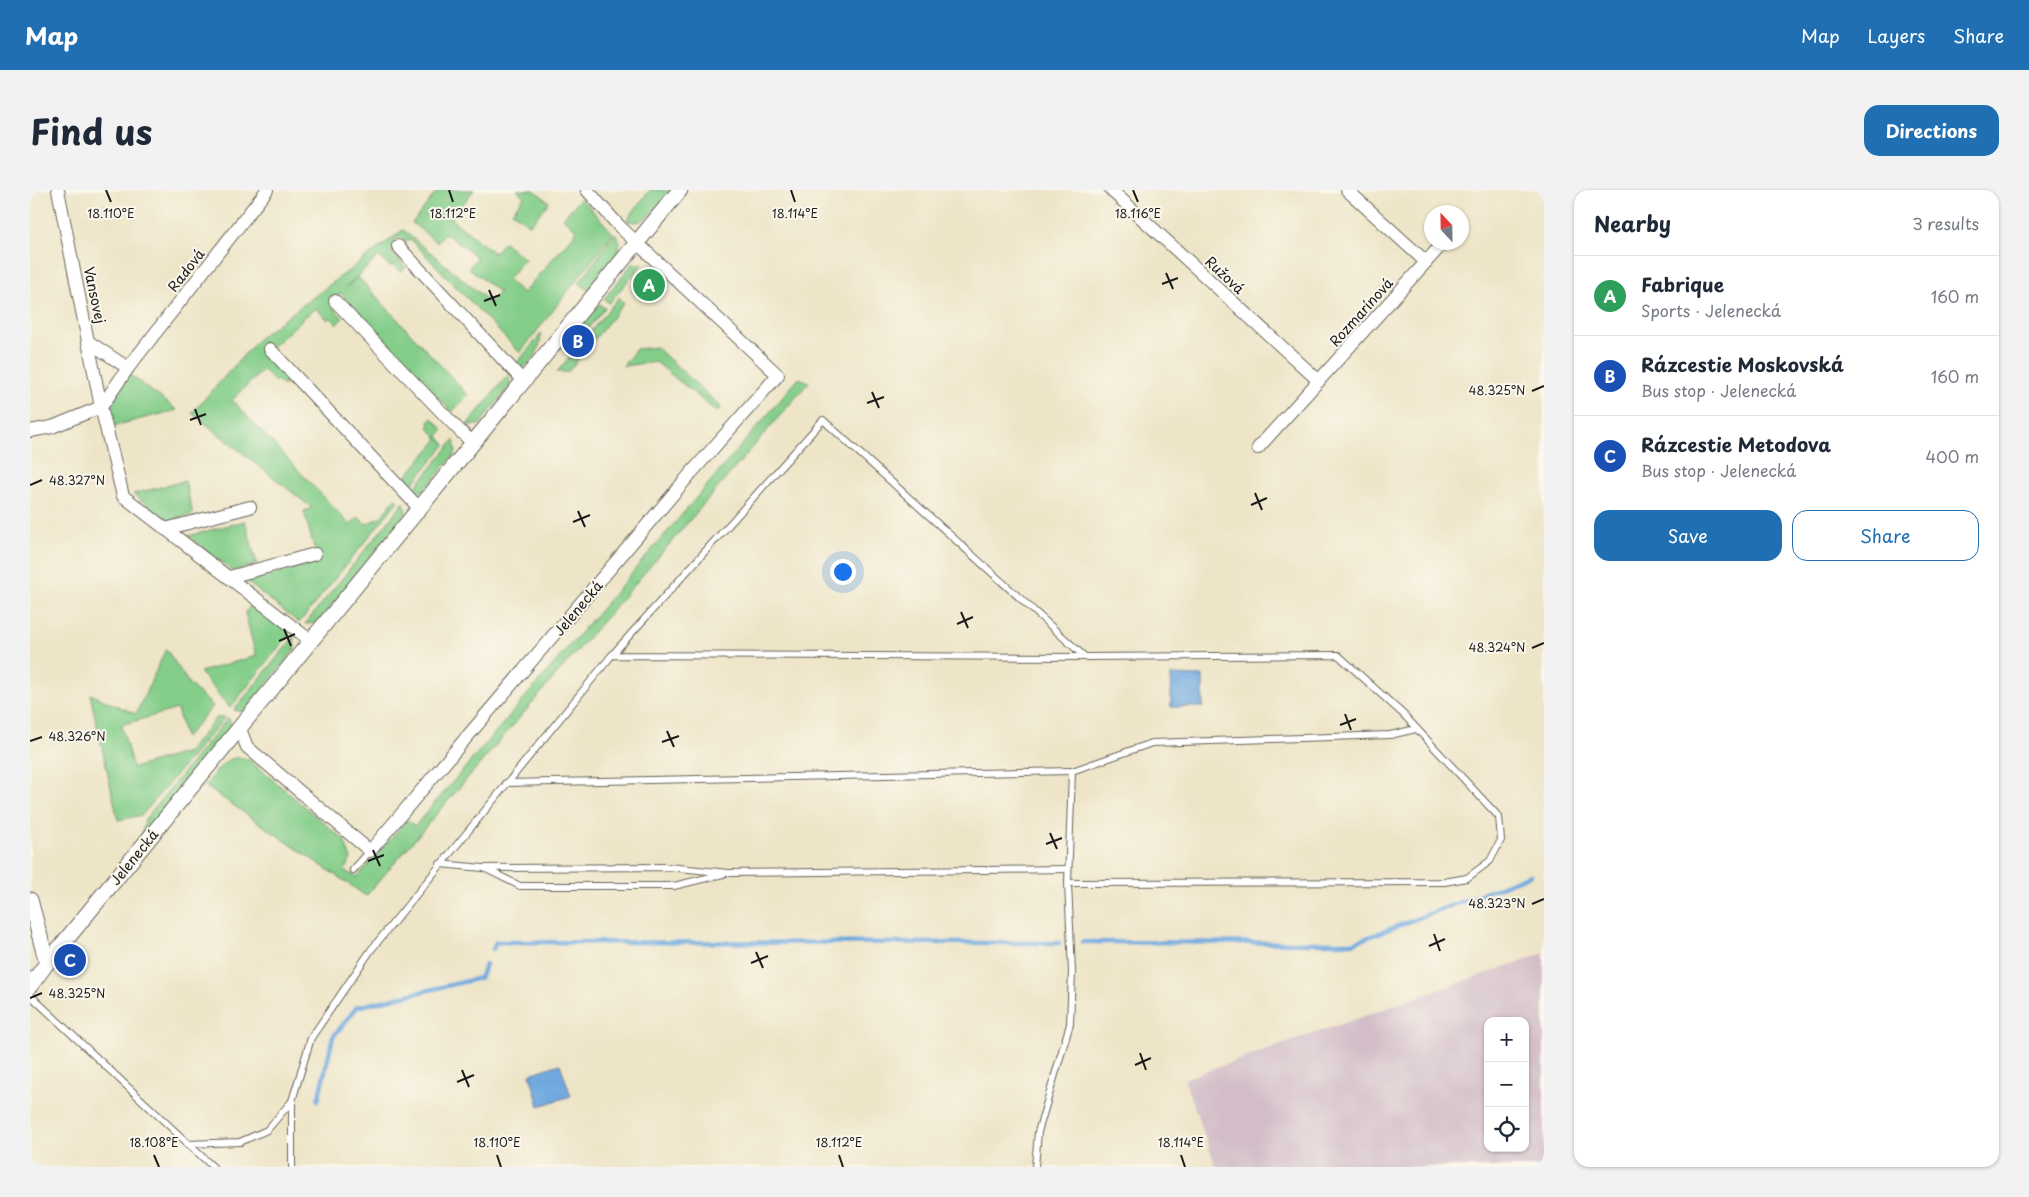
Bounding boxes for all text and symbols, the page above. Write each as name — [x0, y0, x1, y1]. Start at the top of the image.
text: Map — [25, 17, 78, 53]
text: Map — [1801, 22, 1840, 49]
text: Layers — [1868, 22, 1925, 49]
text: Share — [1953, 22, 2004, 49]
text: Find us — [30, 104, 152, 157]
button: Directions — [1864, 105, 1999, 156]
text: 18.110°E — [88, 204, 134, 222]
text: 18.112°E — [430, 204, 476, 222]
text: 18.114°E — [772, 204, 818, 222]
text: 18.116°E — [1115, 204, 1161, 222]
north arrow — [1424, 205, 1469, 250]
text: Nearby — [1594, 207, 1671, 239]
text: 3 results — [1912, 211, 1979, 235]
street label: Radová — [162, 244, 210, 296]
street label: Ružová — [1201, 251, 1250, 299]
street label: Vansovej — [79, 265, 111, 325]
pin: A — [633, 266, 665, 304]
text: Fabrique — [1641, 270, 1724, 298]
street label: Rozmarínová — [1324, 273, 1398, 351]
text: A — [1604, 284, 1616, 308]
text: 160 m — [1931, 284, 1979, 308]
text: Sports · Jelenecká — [1641, 298, 1781, 322]
pin: B — [562, 322, 594, 360]
text: Rázcestie Moskovská — [1641, 350, 1844, 378]
text: B — [1605, 364, 1615, 388]
text: 160 m — [1931, 364, 1979, 388]
text: Bus stop · Jelenecká — [1641, 378, 1796, 402]
text: 48.325°N — [1469, 381, 1525, 399]
text: Rázcestie Metodova — [1641, 430, 1831, 458]
text: C — [1604, 444, 1616, 468]
text: 400 m — [1926, 444, 1979, 468]
text: Bus stop · Jelenecká — [1641, 458, 1796, 482]
text: 48.327°N — [49, 471, 105, 489]
button: Save — [1594, 510, 1782, 561]
button: Share — [1792, 510, 1979, 561]
your location — [830, 559, 856, 585]
street label: Jelenecká — [549, 576, 608, 640]
text: 48.324°N — [1469, 638, 1525, 656]
text: 48.326°N — [48, 727, 106, 745]
street label: Jelenecká — [105, 824, 163, 889]
text: 48.323°N — [1468, 894, 1526, 912]
pin: C — [54, 941, 86, 979]
text: 48.325°N — [49, 984, 105, 1002]
map controls — [1484, 1017, 1529, 1152]
button: + — [1484, 1017, 1529, 1062]
button: − — [1484, 1062, 1529, 1107]
button: locate — [1484, 1107, 1529, 1152]
text: 18.108°E — [129, 1133, 179, 1151]
text: 18.110°E — [474, 1133, 520, 1151]
text: 18.112°E — [816, 1133, 862, 1151]
text: 18.114°E — [1158, 1133, 1204, 1151]

